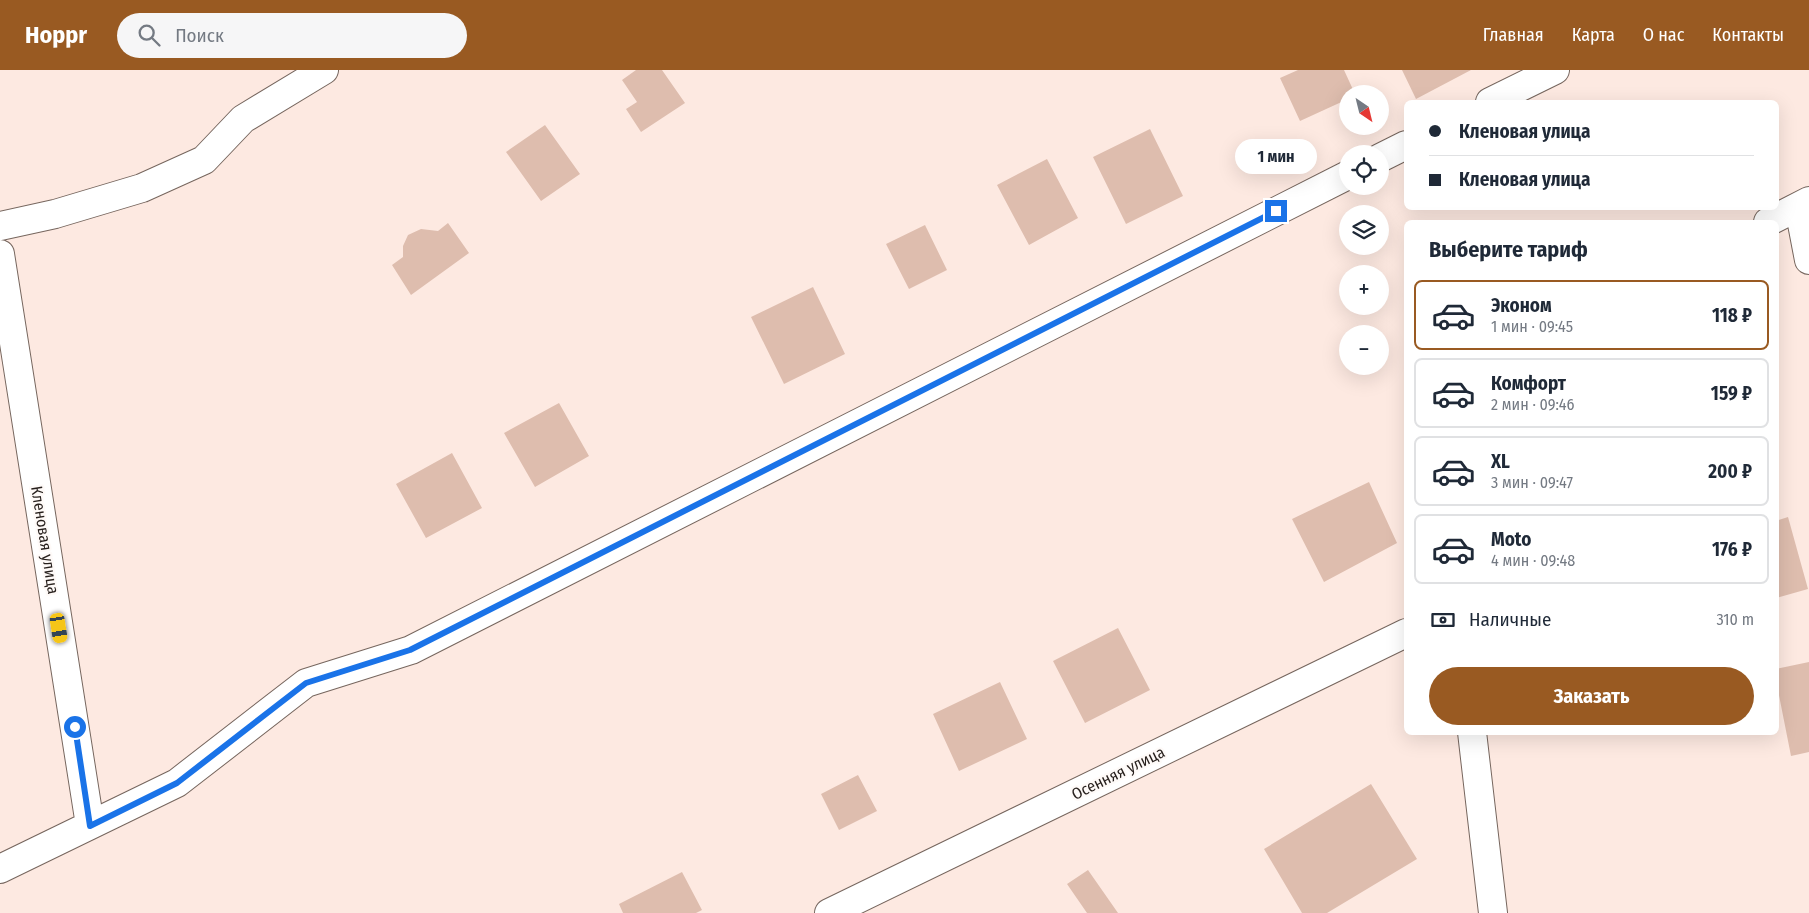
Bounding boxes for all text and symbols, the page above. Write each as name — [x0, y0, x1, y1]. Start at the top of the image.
search box — [117, 13, 467, 58]
text: Hoppr — [25, 21, 87, 49]
icon: search — [135, 21, 163, 49]
text: Поиск — [175, 24, 224, 47]
text: Главная — [1483, 24, 1544, 46]
text: Карта — [1572, 24, 1615, 46]
text: О нас — [1643, 24, 1684, 46]
text: Контакты — [1712, 24, 1784, 46]
north arrow — [1339, 85, 1389, 135]
map controls — [1339, 85, 1389, 375]
text: Кленовая улица — [1459, 120, 1590, 143]
callout: 1 мин — [1235, 138, 1317, 174]
button: locate — [1339, 145, 1389, 195]
text: 1 мин — [1258, 147, 1294, 166]
text: Кленовая улица — [1459, 168, 1590, 191]
route end — [1265, 200, 1287, 222]
button: layers — [1339, 205, 1389, 255]
text: Выберите тариф — [1429, 236, 1588, 263]
button: + — [1339, 265, 1389, 315]
icon: car — [1431, 293, 1476, 338]
text: Эконом — [1491, 294, 1552, 317]
text: 118 ₽ — [1712, 304, 1752, 327]
text: 1 мин · 09:45 — [1491, 317, 1573, 336]
button: − — [1339, 325, 1389, 375]
icon: car — [1431, 371, 1476, 416]
text: Комфорт — [1491, 372, 1566, 395]
text: 159 ₽ — [1711, 382, 1752, 405]
text: 2 мин · 09:46 — [1491, 395, 1575, 414]
icon: car — [1431, 449, 1476, 494]
text: XL — [1491, 450, 1510, 473]
text: 200 ₽ — [1708, 460, 1752, 483]
text: 3 мин · 09:47 — [1491, 473, 1573, 492]
street label: Кленовая улица — [27, 485, 63, 596]
icon: car — [1431, 527, 1476, 572]
text: Moto — [1491, 528, 1531, 551]
text: 176 ₽ — [1712, 538, 1752, 561]
text: 4 мин · 09:48 — [1491, 551, 1575, 570]
icon: cash — [1429, 606, 1457, 634]
text: Наличные — [1469, 608, 1551, 631]
text: 310 m — [1717, 610, 1754, 629]
car — [49, 612, 68, 644]
button: Заказать — [1429, 667, 1754, 725]
route start — [64, 716, 86, 738]
street label: Осенняя улица — [1068, 742, 1168, 804]

